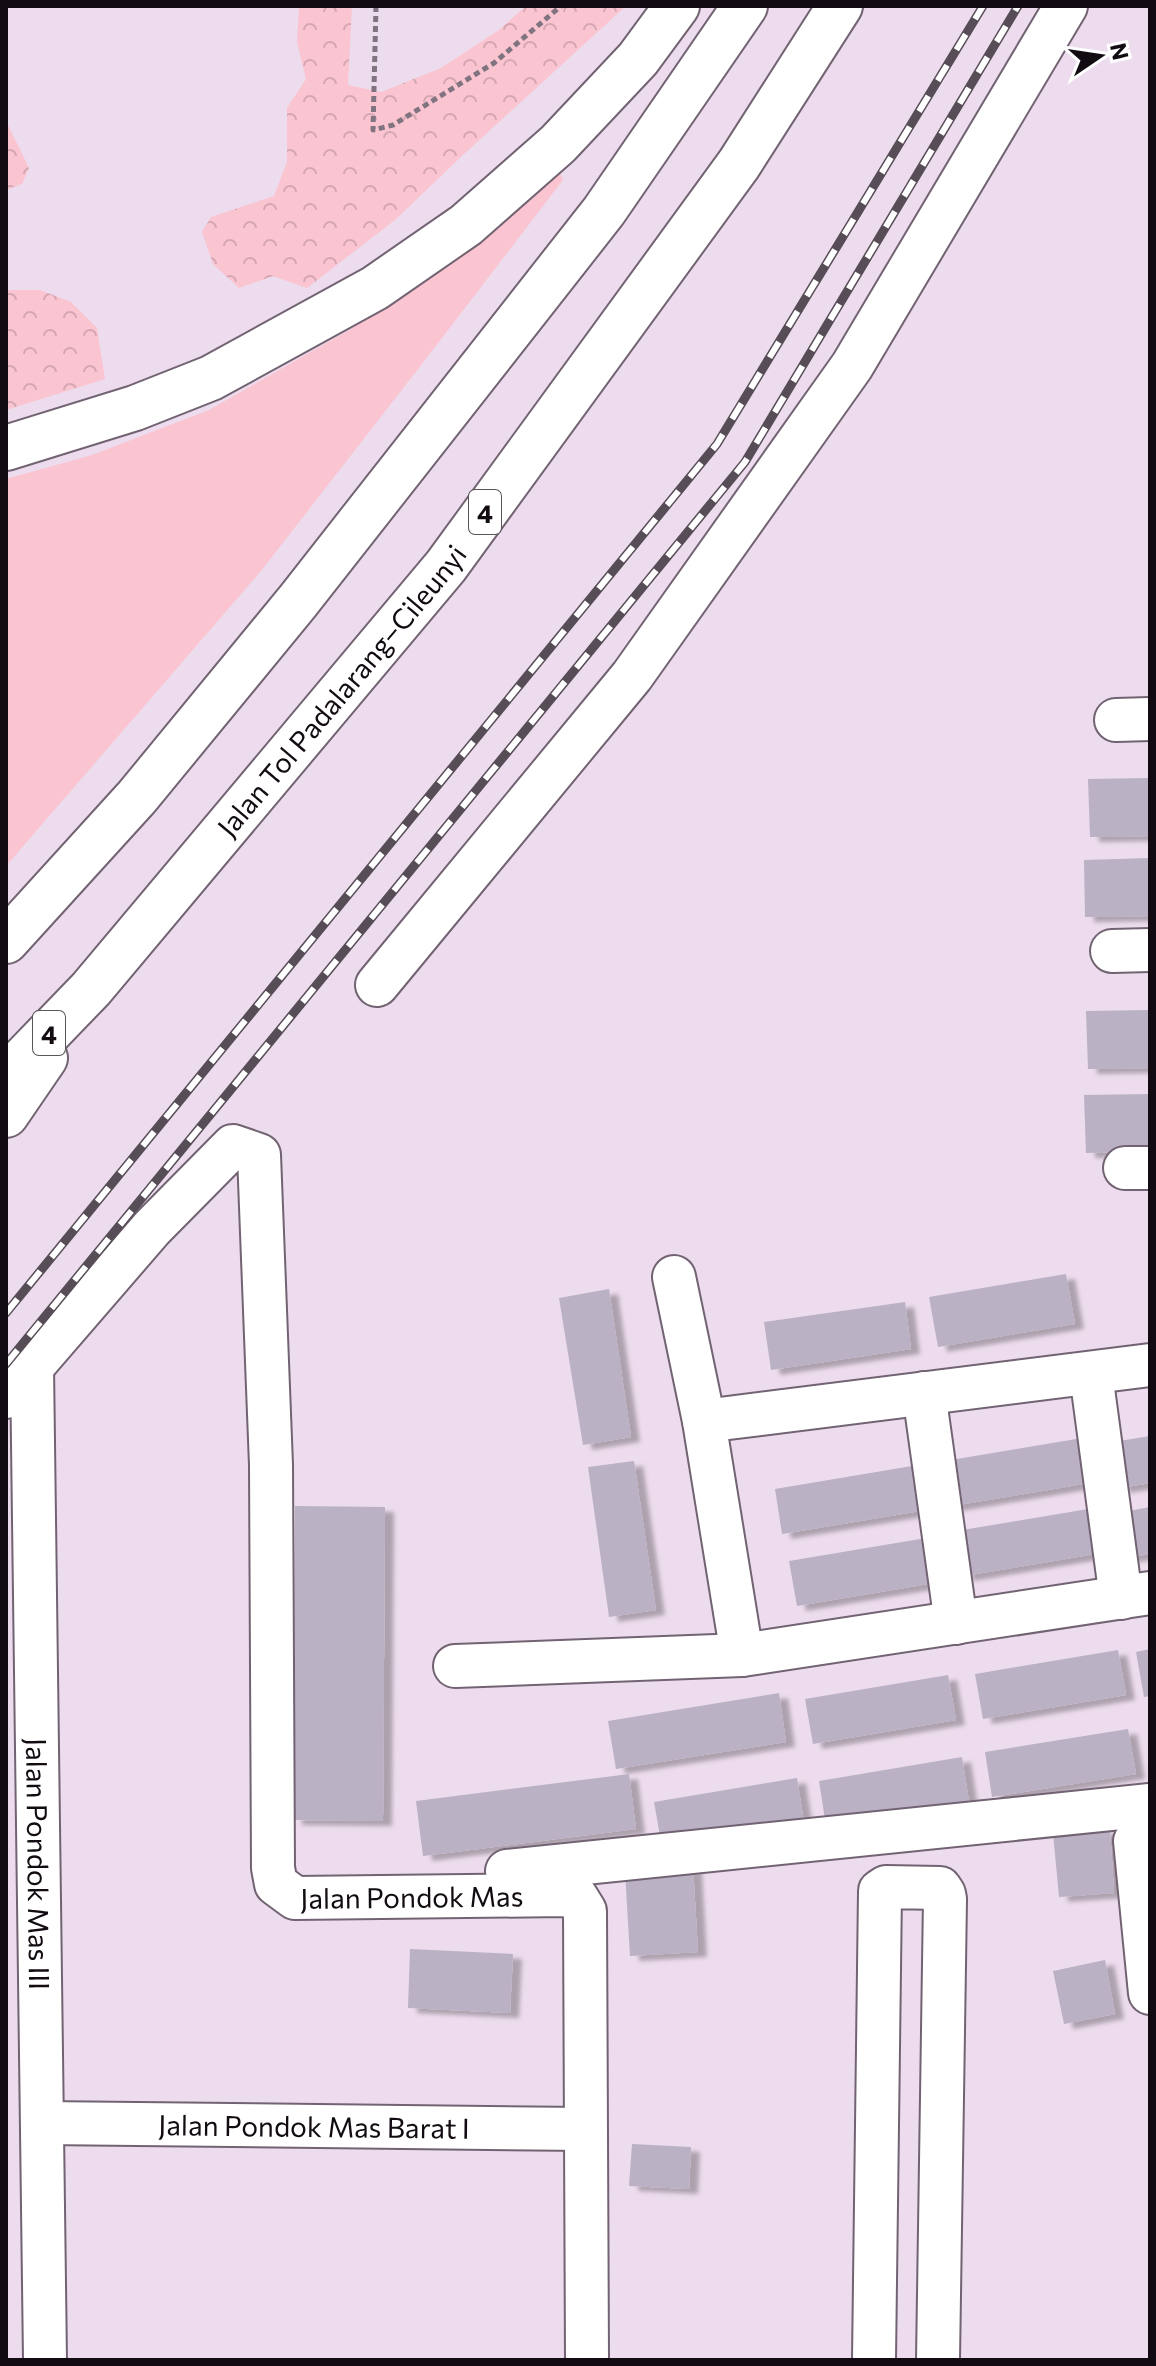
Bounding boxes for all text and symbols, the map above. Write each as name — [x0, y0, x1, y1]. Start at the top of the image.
north arrow — [1060, 16, 1140, 96]
text: N — [1105, 40, 1135, 62]
road number: 4 — [469, 490, 501, 534]
street label: Jalan Tol Padalarang–Cileunyi — [210, 538, 473, 843]
road number: 4 — [33, 1011, 65, 1055]
street label: Jalan Pondok Mas III — [20, 1738, 57, 1990]
street label: Jalan Pondok Mas — [300, 1878, 524, 1915]
street label: Jalan Pondok Mas Barat I — [158, 2107, 470, 2145]

